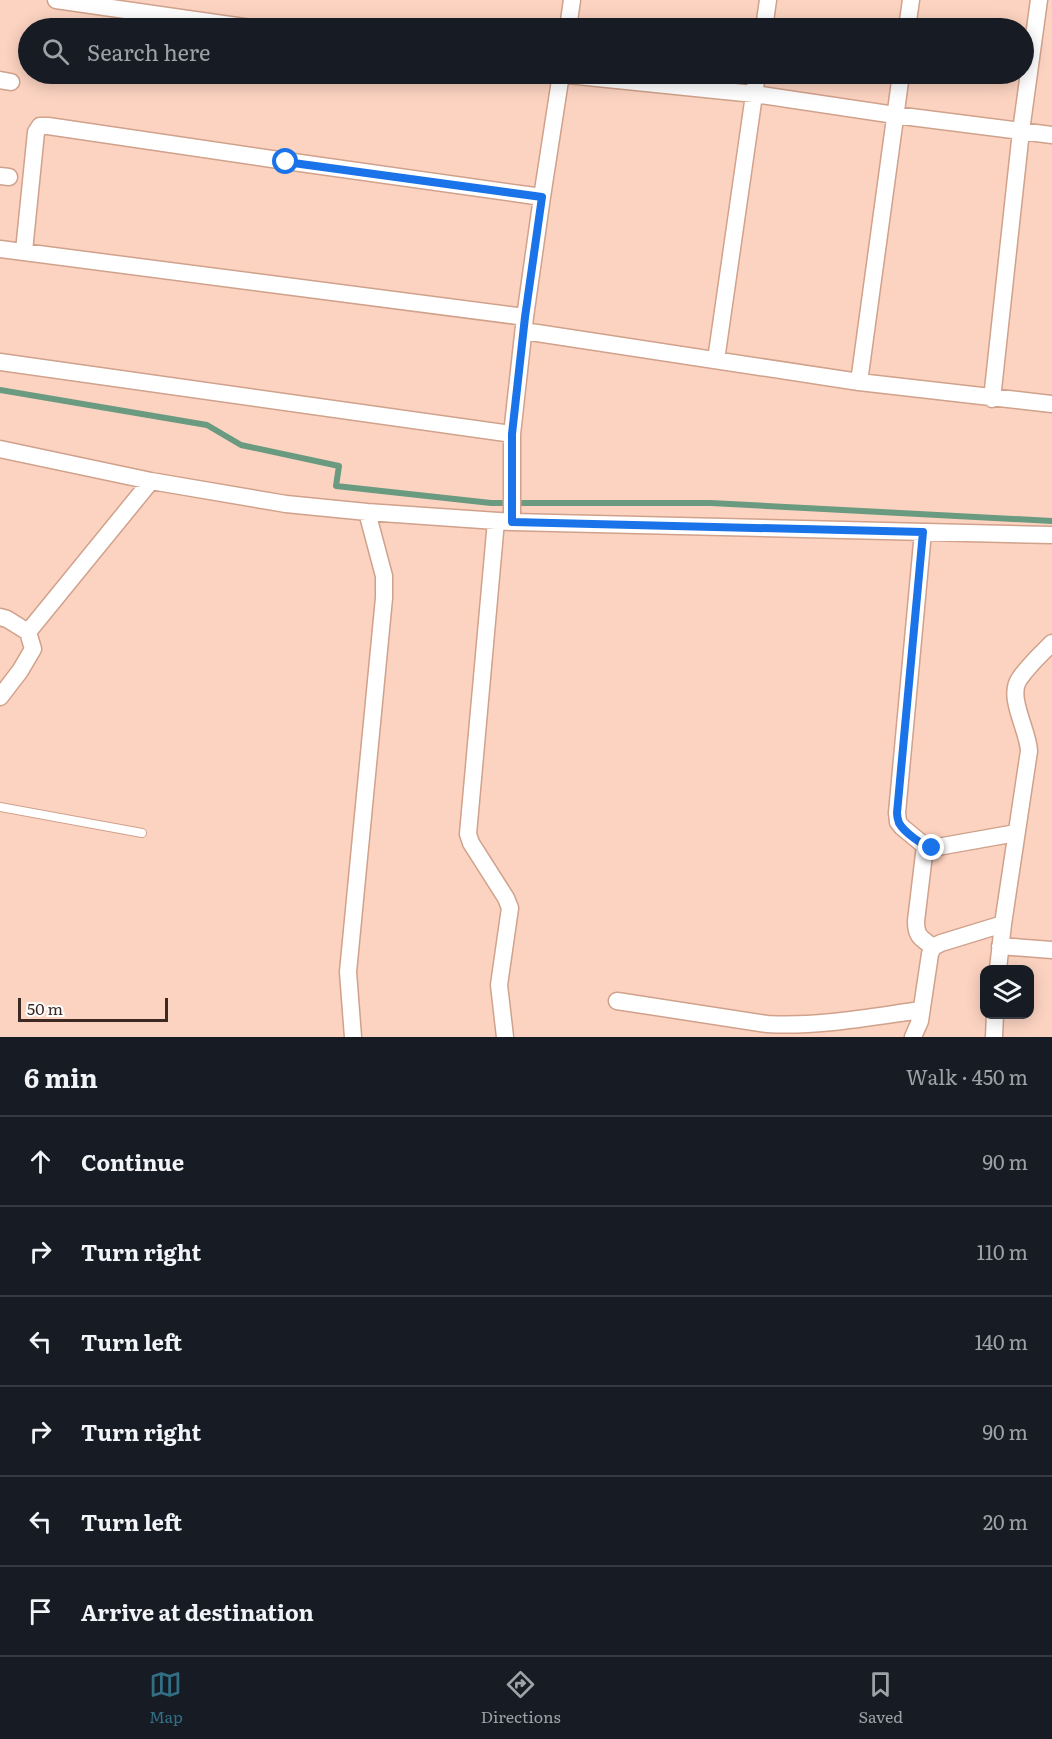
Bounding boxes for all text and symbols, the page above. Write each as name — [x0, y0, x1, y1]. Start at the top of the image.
search box — [18, 18, 1034, 84]
icon: search — [39, 35, 72, 68]
text: Search here — [87, 35, 210, 68]
route start — [272, 148, 298, 174]
route end — [918, 834, 944, 860]
map controls — [980, 965, 1034, 1019]
button: layers — [980, 965, 1034, 1019]
scale bar — [18, 995, 168, 1022]
text: 50 m — [27, 996, 63, 1020]
text: 6 min — [24, 1057, 98, 1096]
text: Walk · 450 m — [906, 1061, 1028, 1091]
icon: ahead — [24, 1145, 57, 1178]
text: Continue — [81, 1145, 184, 1178]
text: 90 m — [983, 1146, 1028, 1176]
icon: right — [24, 1235, 57, 1268]
text: Turn right — [81, 1235, 201, 1268]
text: 110 m — [977, 1236, 1028, 1266]
icon: left — [24, 1325, 57, 1358]
text: Turn left — [81, 1325, 182, 1358]
text: 140 m — [975, 1326, 1028, 1356]
icon: right — [24, 1415, 57, 1448]
text: Turn right — [81, 1415, 201, 1448]
text: 90 m — [983, 1416, 1028, 1446]
icon: left — [24, 1505, 57, 1538]
text: Turn left — [81, 1505, 182, 1538]
text: 20 m — [983, 1506, 1028, 1536]
icon: arrive — [24, 1595, 57, 1628]
text: Arrive at destination — [81, 1595, 314, 1628]
tab: Map — [149, 1668, 183, 1728]
tab: Directions — [481, 1668, 561, 1728]
tab: Saved — [859, 1668, 903, 1728]

